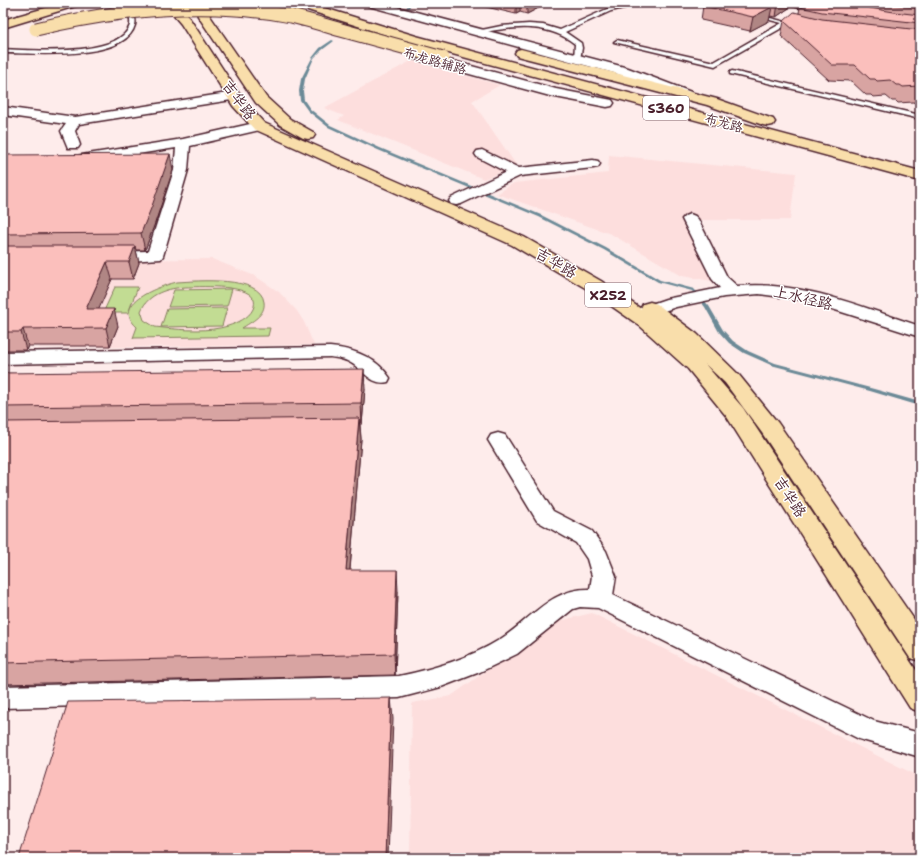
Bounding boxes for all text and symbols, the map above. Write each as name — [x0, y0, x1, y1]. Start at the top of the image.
street label: 布龙路辅路 — [401, 44, 469, 78]
street label: 吉华路 — [217, 76, 261, 124]
road number: S360 — [643, 96, 689, 120]
street label: 布龙路 — [703, 110, 745, 136]
street label: 吉华路 — [532, 243, 580, 283]
street label: 上水径路 — [772, 282, 834, 314]
road number: X252 — [585, 283, 631, 307]
street label: 吉华路 — [769, 473, 811, 521]

